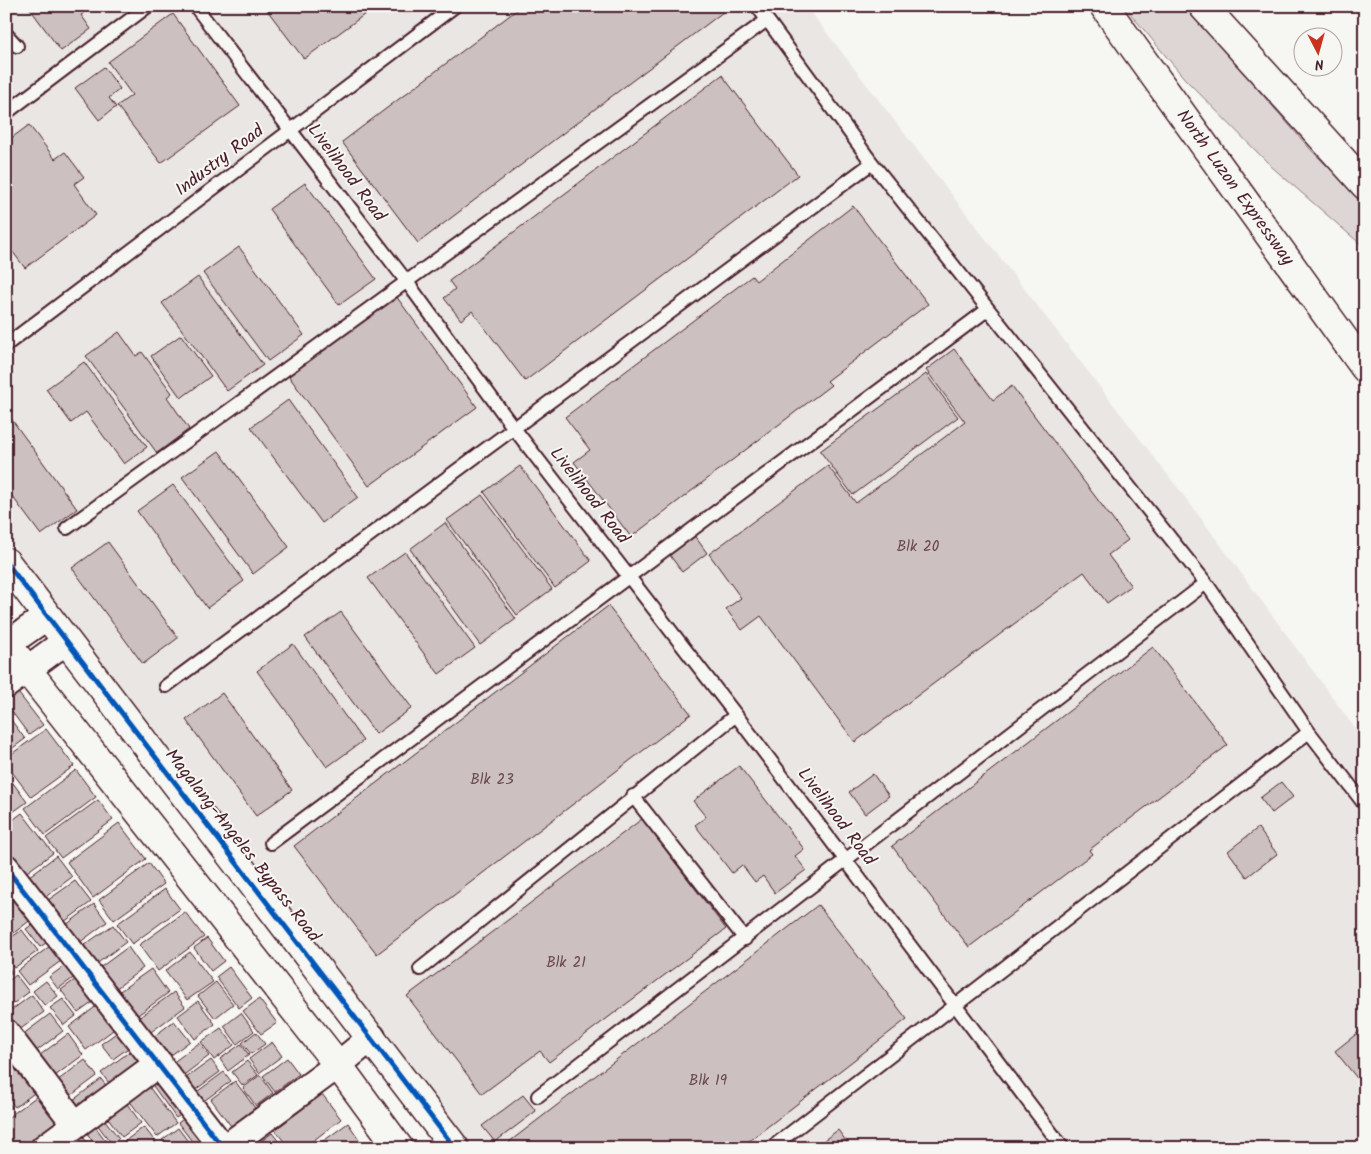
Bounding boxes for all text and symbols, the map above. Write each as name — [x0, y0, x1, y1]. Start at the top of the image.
north arrow — [1294, 28, 1344, 78]
text: N — [1314, 53, 1325, 75]
street label: North Luzon Expressway — [1169, 103, 1302, 272]
street label: Industry Road — [169, 117, 272, 204]
street label: Livelihood Road — [299, 118, 393, 229]
street label: Livelihood Road — [542, 441, 637, 552]
house number: Blk 20 — [897, 535, 940, 559]
street label: Magalang-Angeles Bypass Road — [157, 743, 328, 950]
street label: Livelihood Road — [789, 762, 883, 873]
house number: Blk 23 — [470, 768, 514, 792]
house number: Blk 21 — [546, 951, 586, 975]
house number: Blk 19 — [689, 1069, 728, 1093]

